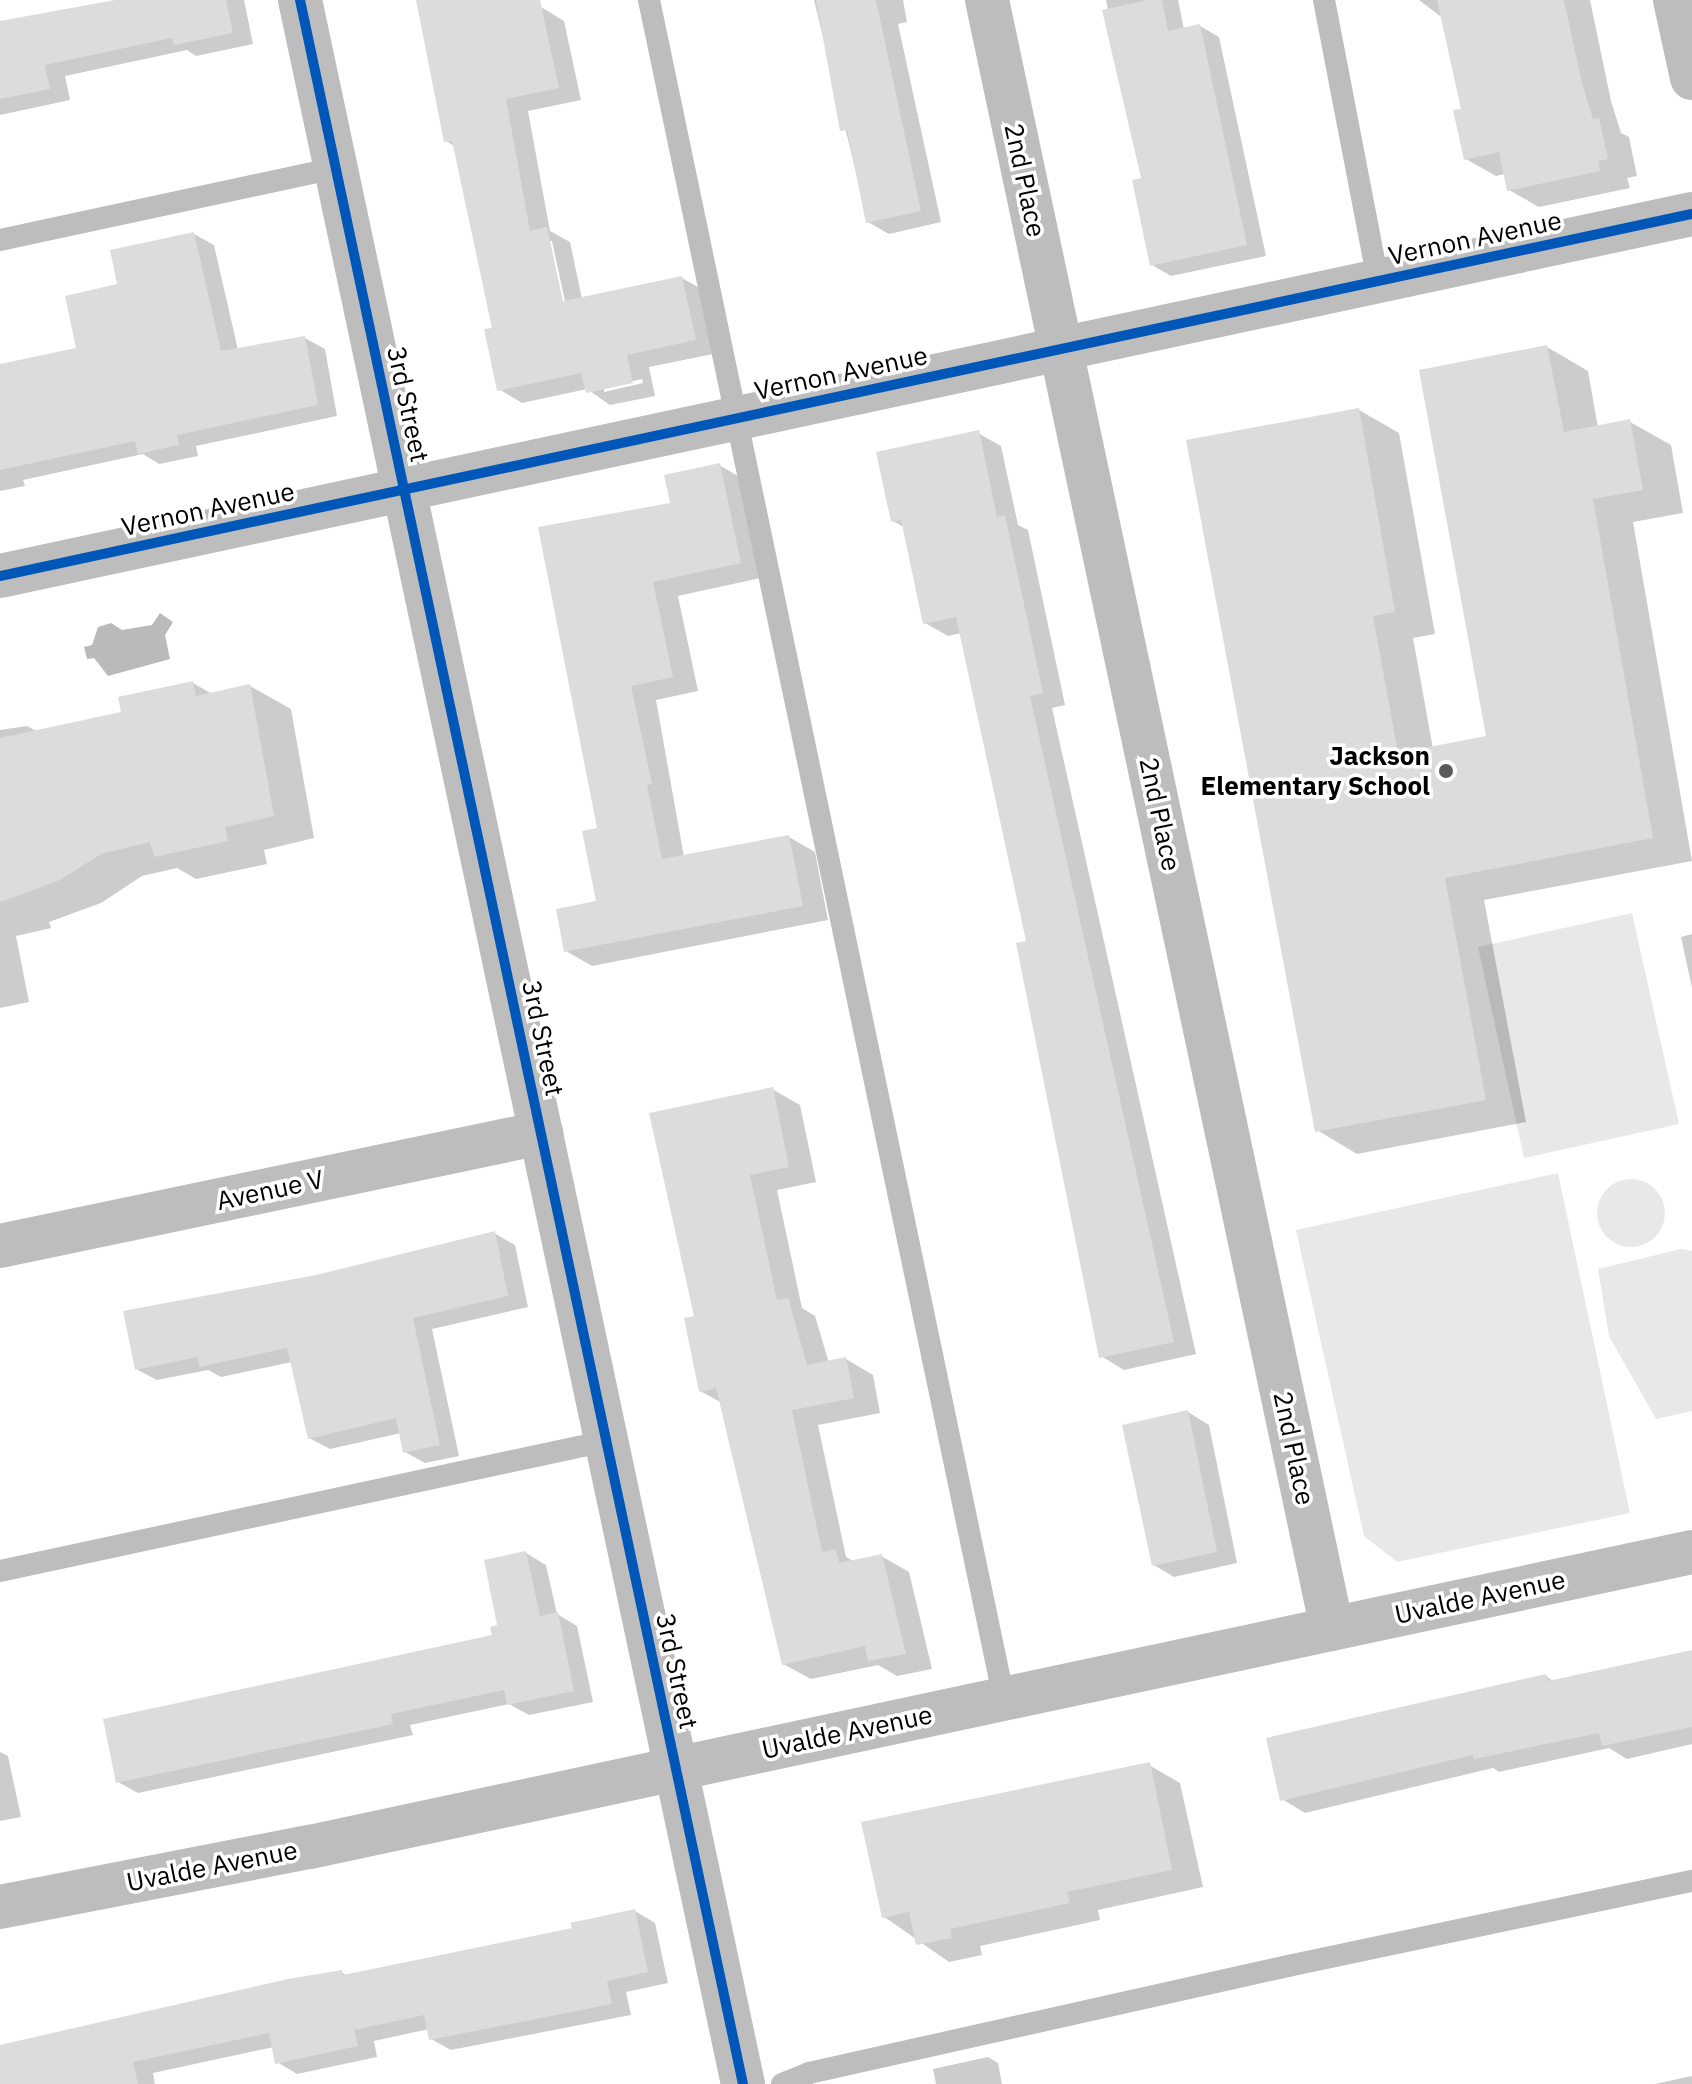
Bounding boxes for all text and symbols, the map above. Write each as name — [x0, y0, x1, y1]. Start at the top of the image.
street label: 2nd Place — [998, 120, 1052, 240]
street label: Vernon Avenue — [1386, 204, 1564, 272]
street label: Vernon Avenue — [752, 339, 930, 407]
street label: 3rd Street — [381, 343, 435, 465]
street label: Vernon Avenue — [119, 475, 297, 543]
place label: Jackson Elementary School — [1201, 740, 1430, 802]
street label: 2nd Place — [1133, 754, 1187, 874]
marker: Jackson Elementary School — [1437, 762, 1455, 780]
street label: 3rd Street — [516, 977, 570, 1099]
street label: Avenue V — [214, 1163, 326, 1217]
street label: 2nd Place — [1267, 1388, 1321, 1508]
street label: Uvalde Avenue — [1392, 1564, 1568, 1630]
street label: 3rd Street — [650, 1610, 704, 1732]
street label: Uvalde Avenue — [759, 1699, 935, 1765]
street label: Uvalde Avenue — [124, 1834, 300, 1898]

